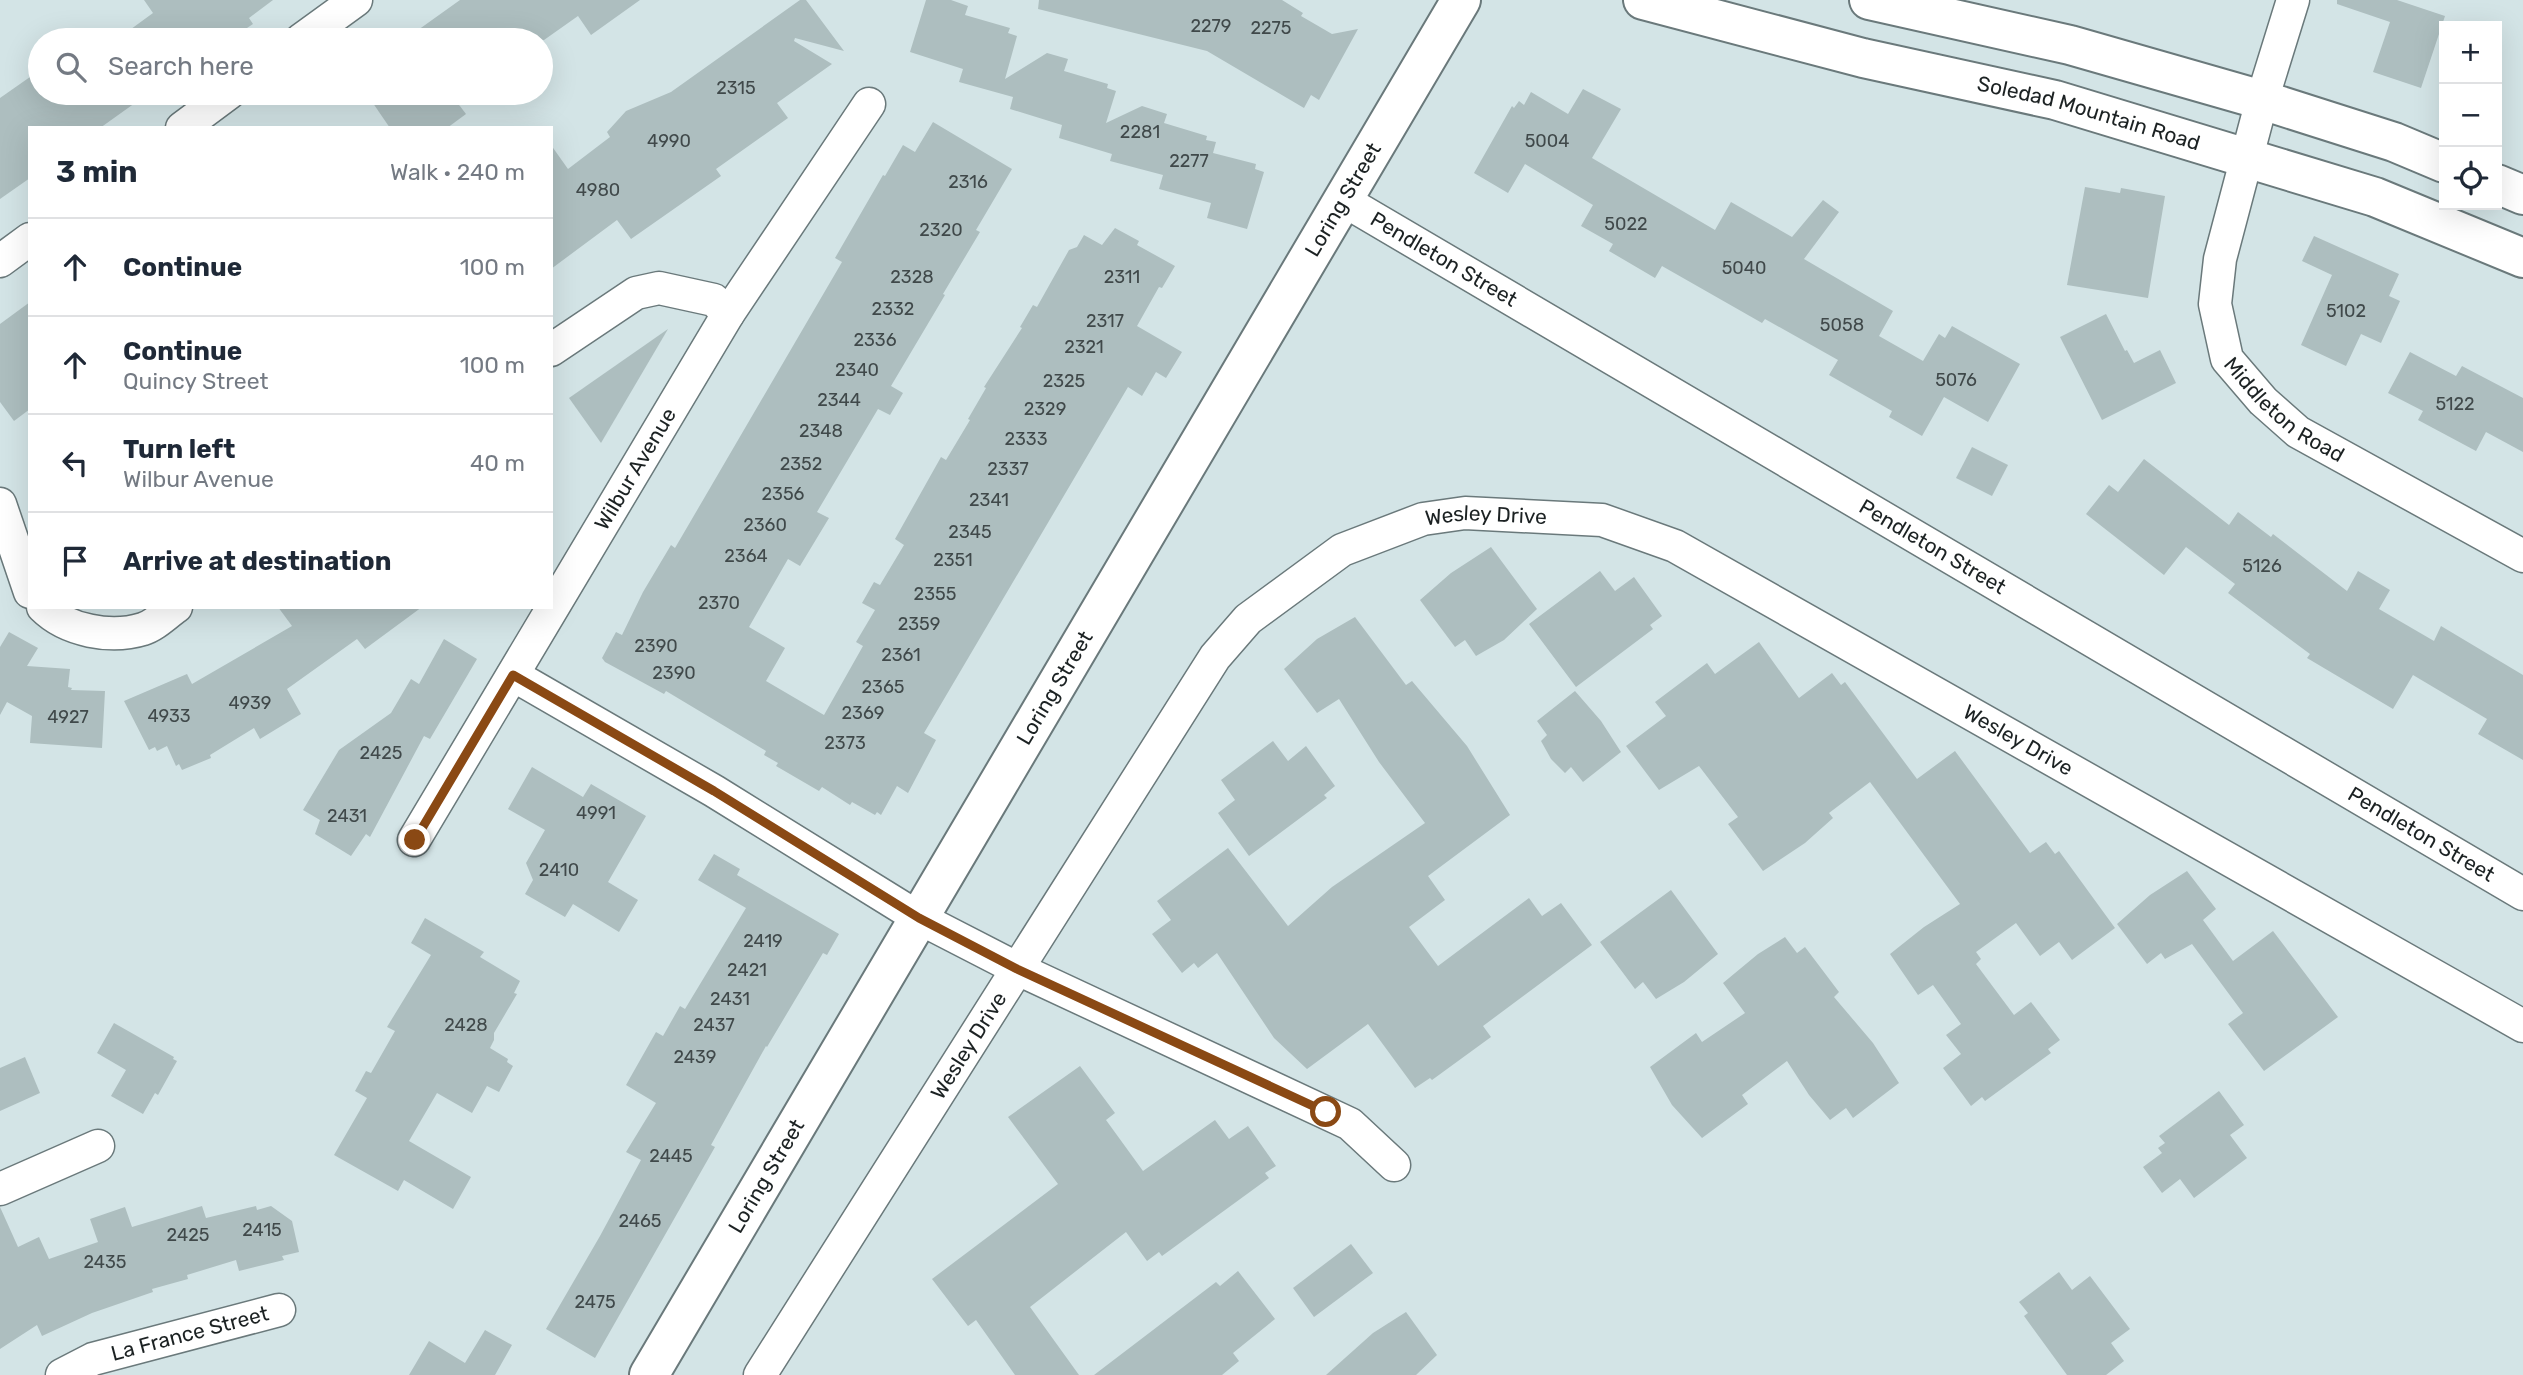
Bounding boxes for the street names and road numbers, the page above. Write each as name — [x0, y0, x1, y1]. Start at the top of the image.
street label: Soledad Mountain Road — [1975, 70, 2203, 155]
street label: Loring Street — [1299, 138, 1386, 261]
street label: Pendleton Street — [1366, 206, 1522, 312]
street label: Middleton Road — [2219, 352, 2349, 467]
street label: Wilbur Avenue — [589, 403, 681, 534]
street label: Pendleton Street — [1855, 493, 2011, 599]
street label: Wesley Drive — [1423, 500, 1547, 531]
street label: Loring Street — [1011, 626, 1098, 749]
street label: Wesley Drive — [1959, 699, 2078, 781]
street label: Pendleton Street — [2344, 781, 2499, 887]
street label: Wesley Drive — [925, 987, 1012, 1104]
street label: Loring Street — [723, 1114, 809, 1237]
street label: La France Street — [108, 1300, 271, 1366]

